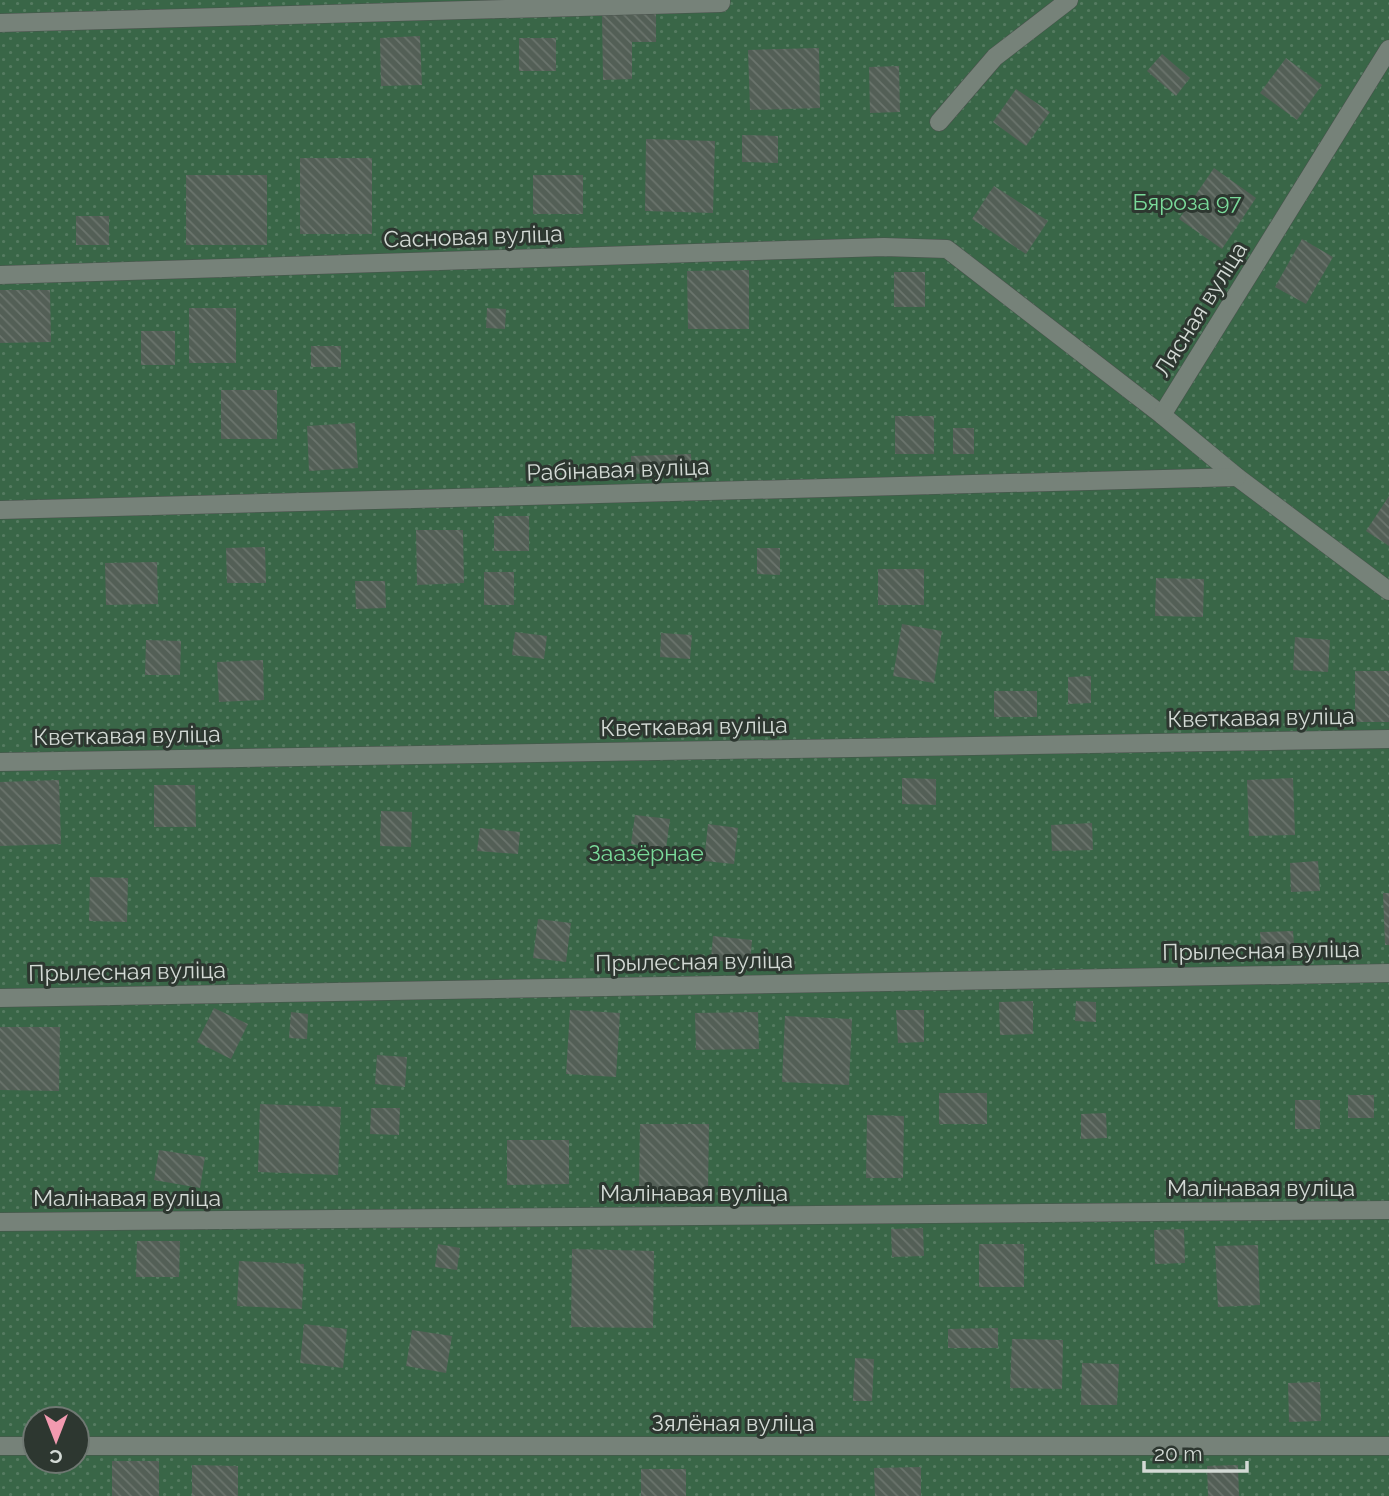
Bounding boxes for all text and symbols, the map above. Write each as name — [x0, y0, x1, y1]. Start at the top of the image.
park label: Бяроза 97 — [1132, 188, 1242, 215]
street label: Сасновая вуліца — [383, 219, 563, 253]
street label: Лясная вуліца — [1148, 237, 1252, 381]
street label: Рабінавая вуліца — [526, 452, 710, 486]
street label: Кветкавая вуліца — [1167, 702, 1355, 732]
street label: Кветкавая вуліца — [600, 711, 788, 741]
street label: Кветкавая вуліца — [33, 720, 221, 750]
park label: Заазёрнае — [588, 839, 704, 866]
street label: Прылесная вуліца — [1162, 935, 1360, 965]
street label: Прылесная вуліца — [595, 946, 793, 976]
street label: Прылесная вуліца — [28, 956, 226, 986]
street label: Малінавая вуліца — [1167, 1174, 1355, 1201]
street label: Малінавая вуліца — [600, 1179, 788, 1206]
street label: Малінавая вуліца — [33, 1184, 221, 1211]
north arrow — [21, 1405, 91, 1475]
street label: Зялёная вуліца — [651, 1409, 815, 1436]
scale bar — [1144, 1430, 1247, 1474]
text: 20 m — [1154, 1441, 1202, 1466]
text: С — [49, 1446, 63, 1468]

